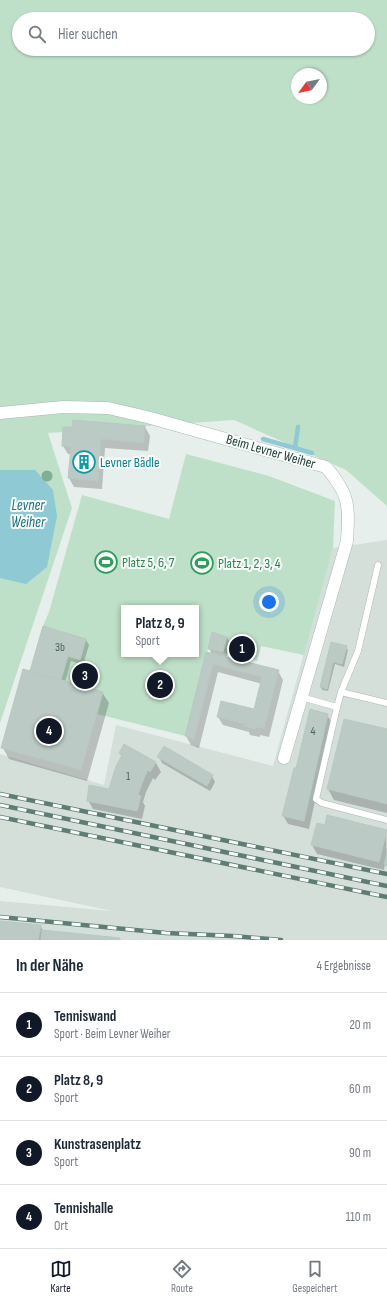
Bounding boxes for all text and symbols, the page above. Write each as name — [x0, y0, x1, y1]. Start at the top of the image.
search box — [12, 12, 375, 56]
icon: search — [26, 23, 48, 45]
text: Hier suchen — [58, 25, 118, 44]
north arrow — [291, 68, 327, 104]
street label: Beim Levner Weiher — [224, 431, 318, 472]
building icon: Levner Bädle — [71, 449, 97, 475]
place label: Levner Bädle — [100, 454, 160, 471]
water label: Levner Weiher — [11, 496, 46, 532]
sports icon: Platz 5, 6, 7 — [93, 549, 119, 575]
sports icon: Platz 1, 2, 3, 4 — [189, 550, 215, 576]
place label: Platz 5, 6, 7 — [122, 554, 175, 571]
place label: Platz 1, 2, 3, 4 — [218, 555, 281, 572]
your location — [259, 592, 279, 612]
popup — [121, 605, 199, 657]
text: Platz 8, 9 — [135, 614, 185, 633]
text: Sport — [135, 633, 160, 649]
pin: 1 — [229, 634, 255, 664]
house number: 3b — [55, 640, 65, 655]
pin: 3 — [72, 661, 98, 691]
pin: 2 — [147, 670, 173, 700]
pin: 4 — [36, 716, 62, 746]
house number: 4 — [310, 724, 316, 739]
house number: 1 — [126, 769, 131, 784]
text: In der Nähe — [16, 956, 83, 976]
text: 4 Ergebnisse — [317, 958, 371, 974]
text: Tenniswand — [54, 1007, 116, 1026]
text: 1 — [26, 1017, 32, 1033]
text: 20 m — [349, 1017, 371, 1033]
text: Sport · Beim Levner Weiher — [54, 1026, 171, 1042]
text: Platz 8, 9 — [54, 1071, 103, 1090]
text: 2 — [26, 1081, 32, 1097]
text: 60 m — [349, 1081, 371, 1097]
text: Sport — [54, 1090, 78, 1106]
text: Kunstrasenplatz — [54, 1135, 141, 1154]
text: 3 — [26, 1145, 32, 1161]
text: 90 m — [349, 1145, 371, 1161]
text: Sport — [54, 1154, 78, 1170]
text: Tennishalle — [54, 1199, 113, 1218]
text: 4 — [26, 1209, 32, 1225]
text: 110 m — [346, 1209, 371, 1225]
text: Ort — [54, 1218, 68, 1234]
tab: Karte — [50, 1258, 72, 1295]
tab: Route — [171, 1258, 193, 1295]
tab: Gespeichert — [292, 1258, 337, 1295]

